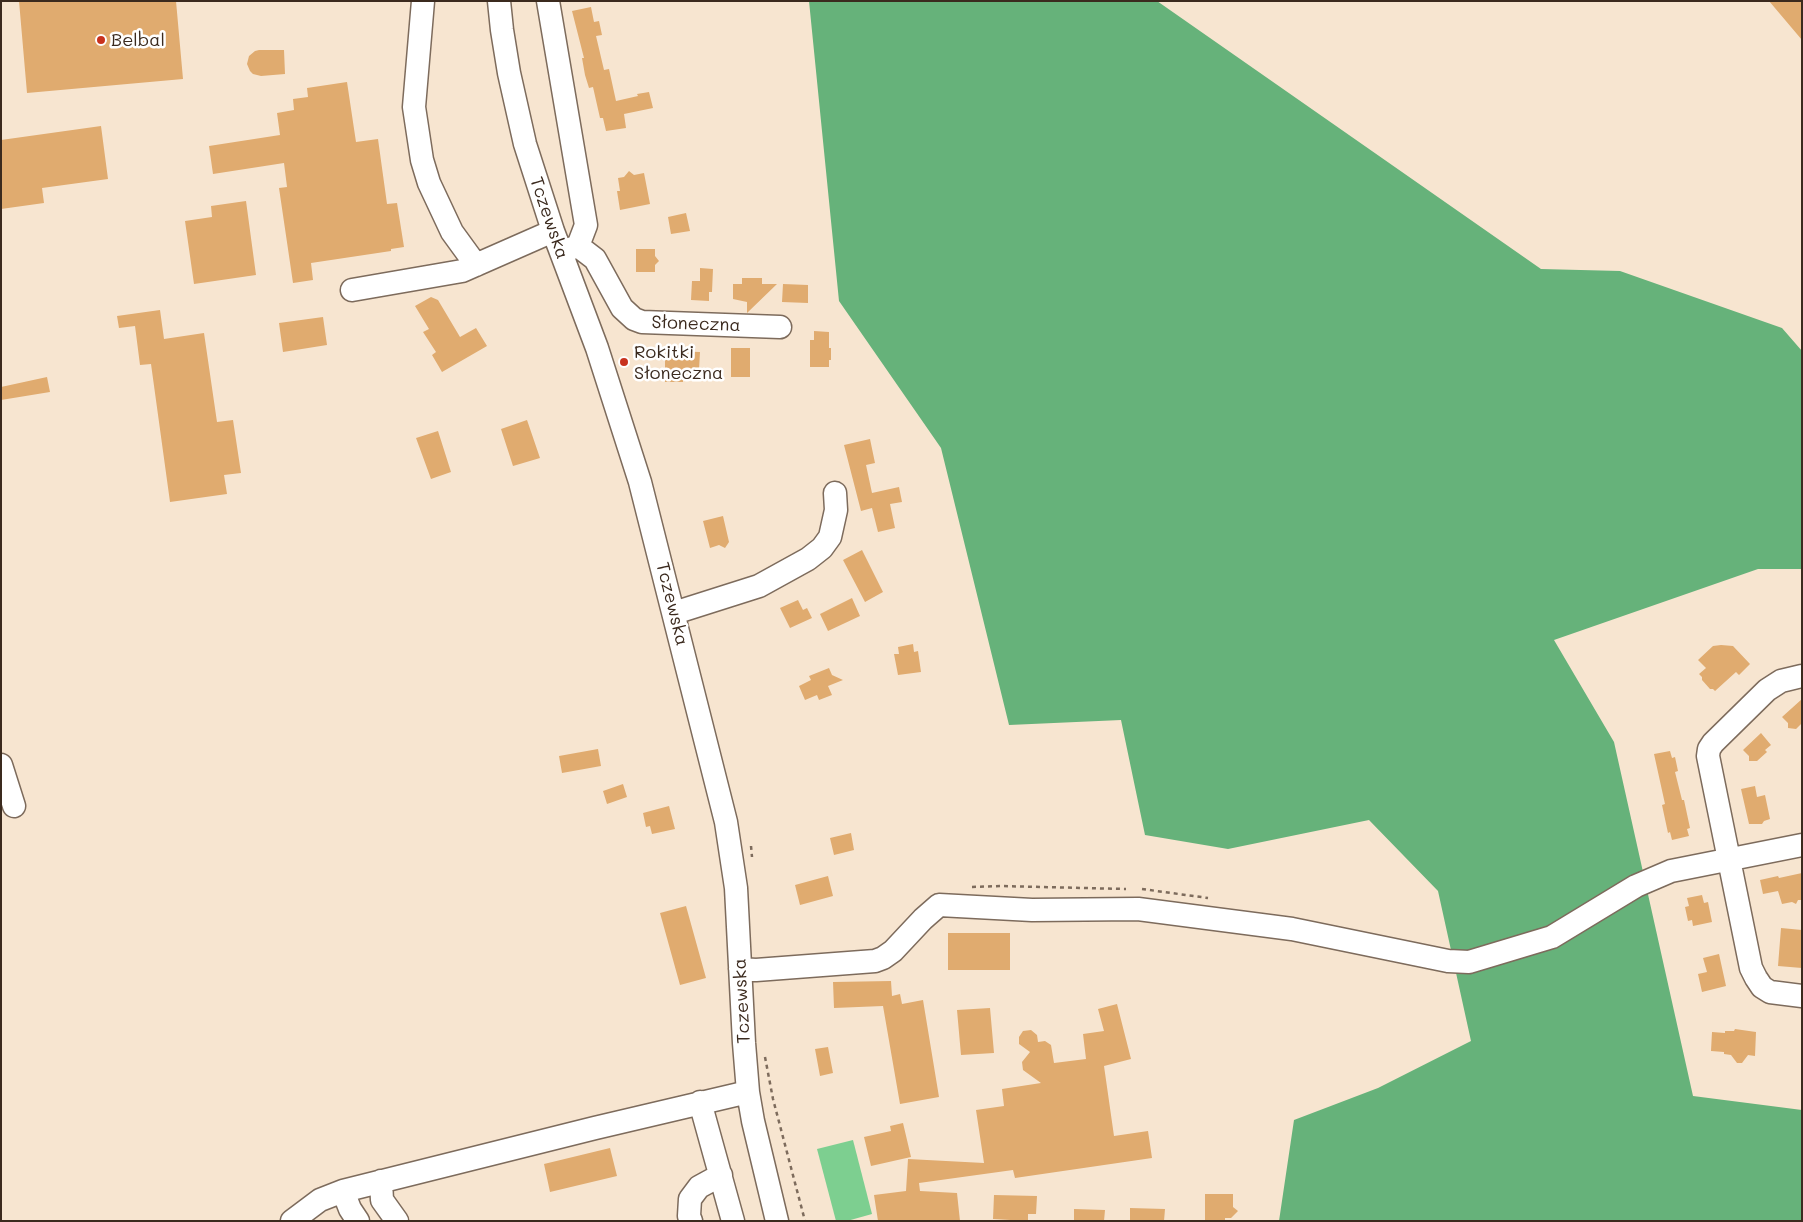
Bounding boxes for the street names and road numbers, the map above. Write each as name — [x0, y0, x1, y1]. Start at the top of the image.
street label: Tczewska — [525, 174, 573, 262]
street label: Słoneczna — [651, 312, 741, 336]
street label: Tczewska — [651, 560, 693, 648]
street label: Tczewska — [729, 958, 755, 1044]

